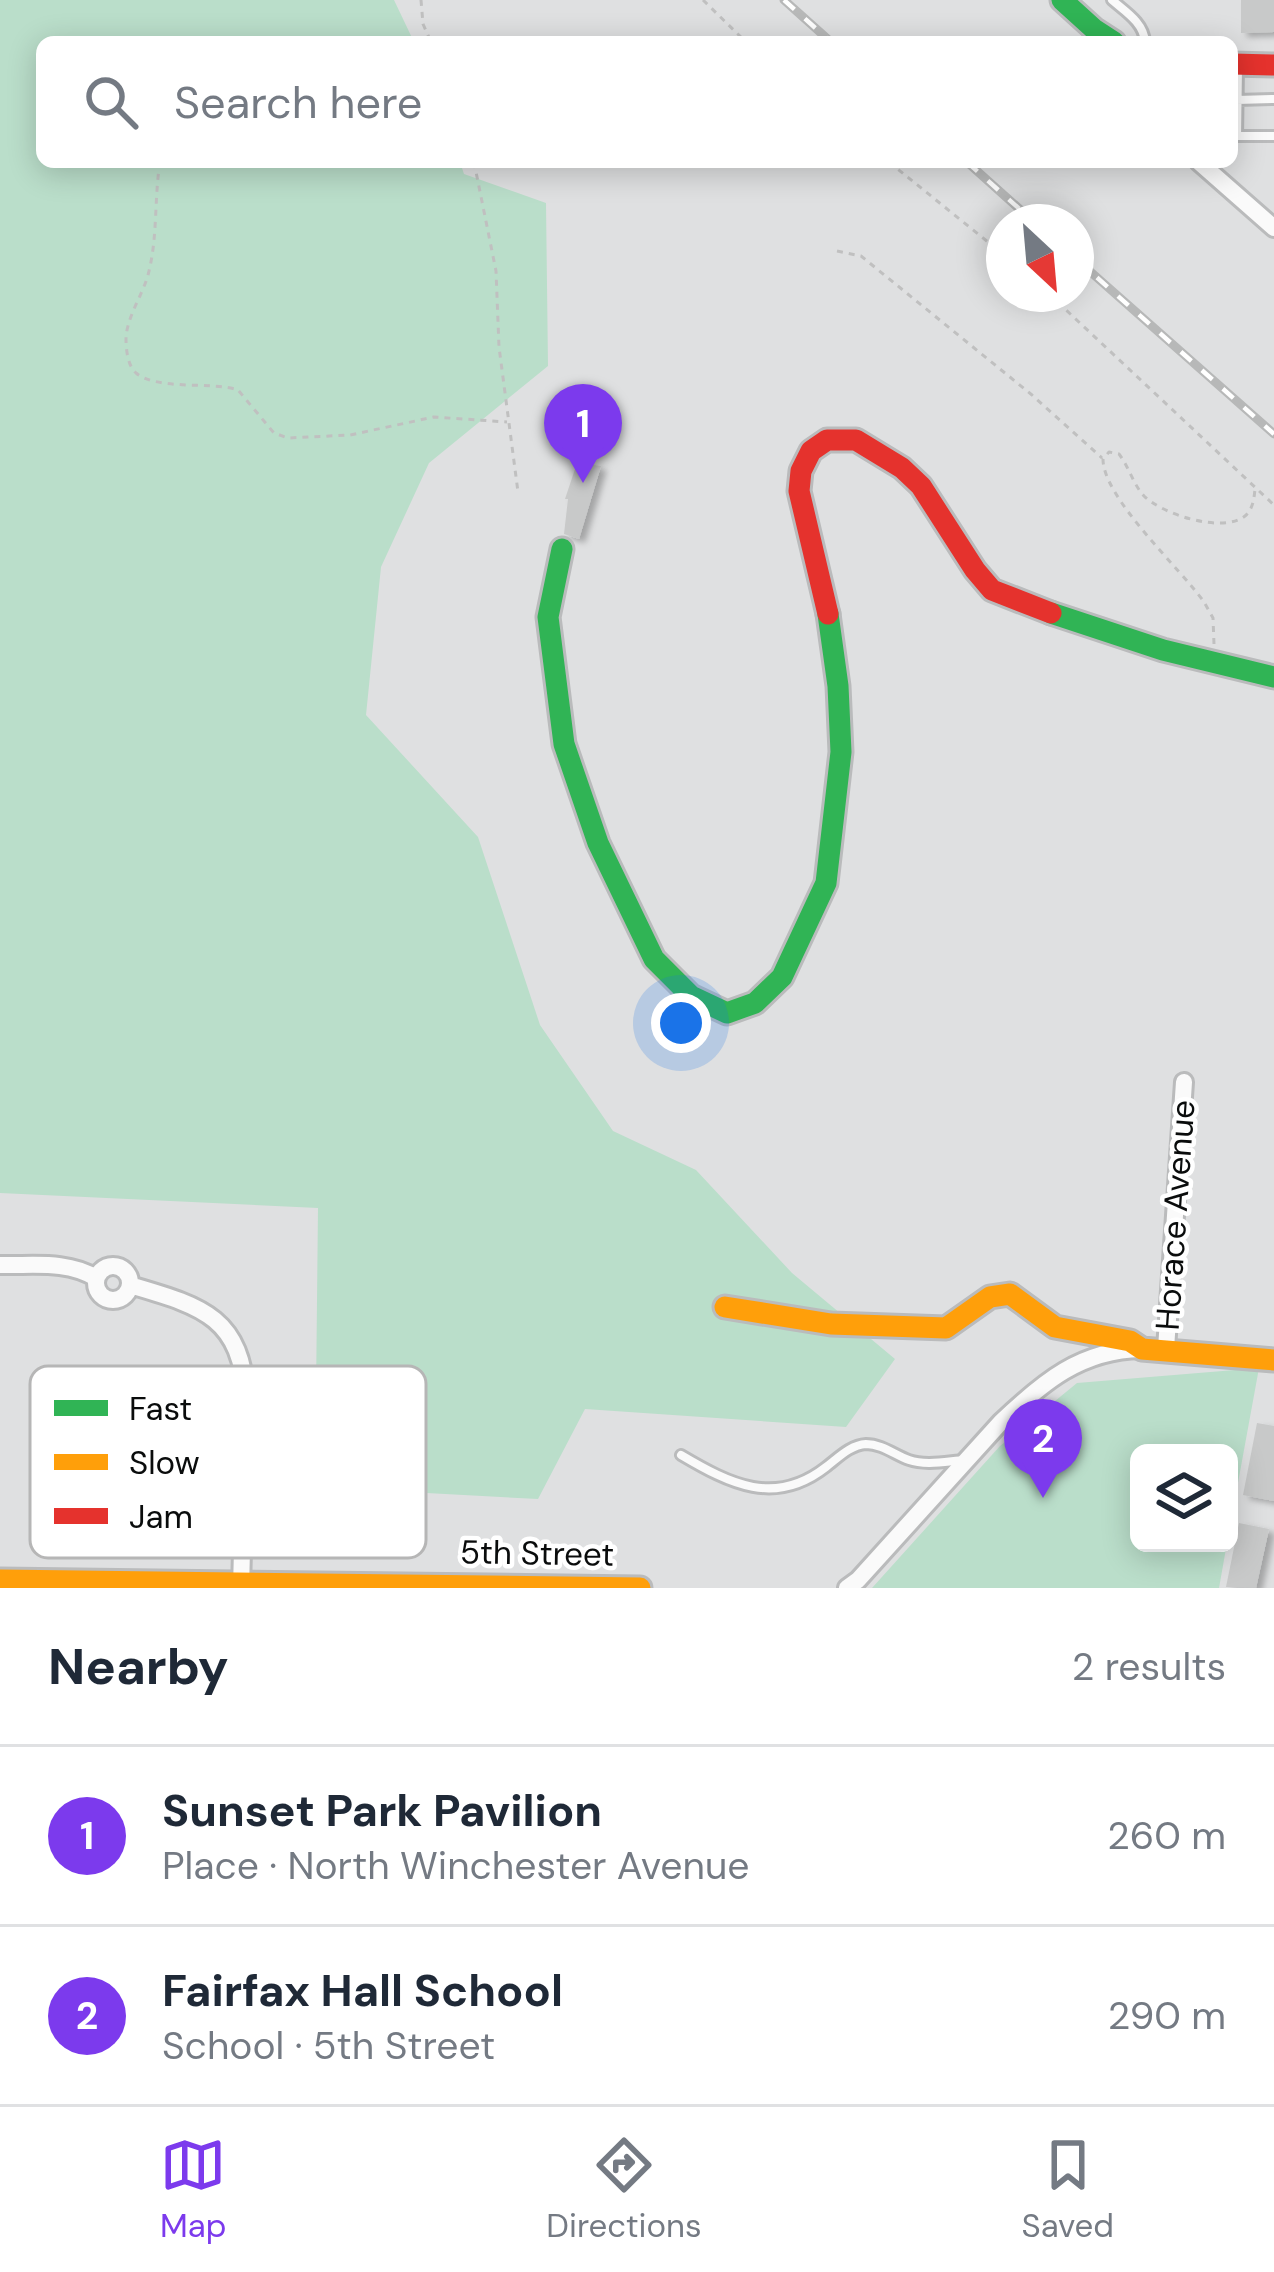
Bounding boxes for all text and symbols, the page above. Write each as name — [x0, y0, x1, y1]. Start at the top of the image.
search box — [36, 36, 1238, 168]
icon: search — [78, 69, 144, 135]
text: Search here — [174, 73, 422, 132]
north arrow — [986, 204, 1094, 312]
pin: 1 — [544, 384, 622, 483]
your location — [651, 993, 711, 1053]
street label: Horace Avenue — [1146, 1098, 1204, 1332]
legend — [30, 1366, 426, 1558]
text: Fast — [129, 1387, 192, 1430]
pin: 2 — [1004, 1399, 1082, 1498]
text: Slow — [129, 1441, 200, 1484]
map controls — [1130, 1444, 1238, 1552]
button: layers — [1130, 1444, 1238, 1552]
text: Jam — [129, 1495, 193, 1538]
street label: 5th Street — [459, 1530, 615, 1576]
text: Nearby — [48, 1633, 229, 1700]
text: 2 results — [1072, 1641, 1226, 1692]
text: Sunset Park Pavilion — [162, 1781, 602, 1840]
text: 1 — [80, 1810, 94, 1861]
text: 260 m — [1107, 1810, 1226, 1861]
text: Place · North Winchester Avenue — [162, 1840, 749, 1891]
text: Fairfax Hall School — [162, 1961, 563, 2020]
text: 2 — [76, 1990, 98, 2041]
text: 290 m — [1108, 1990, 1226, 2041]
text: School · 5th Street — [162, 2020, 495, 2071]
tab: Map — [160, 2132, 226, 2247]
tab: Directions — [546, 2132, 702, 2247]
tab: Saved — [1022, 2132, 1114, 2247]

